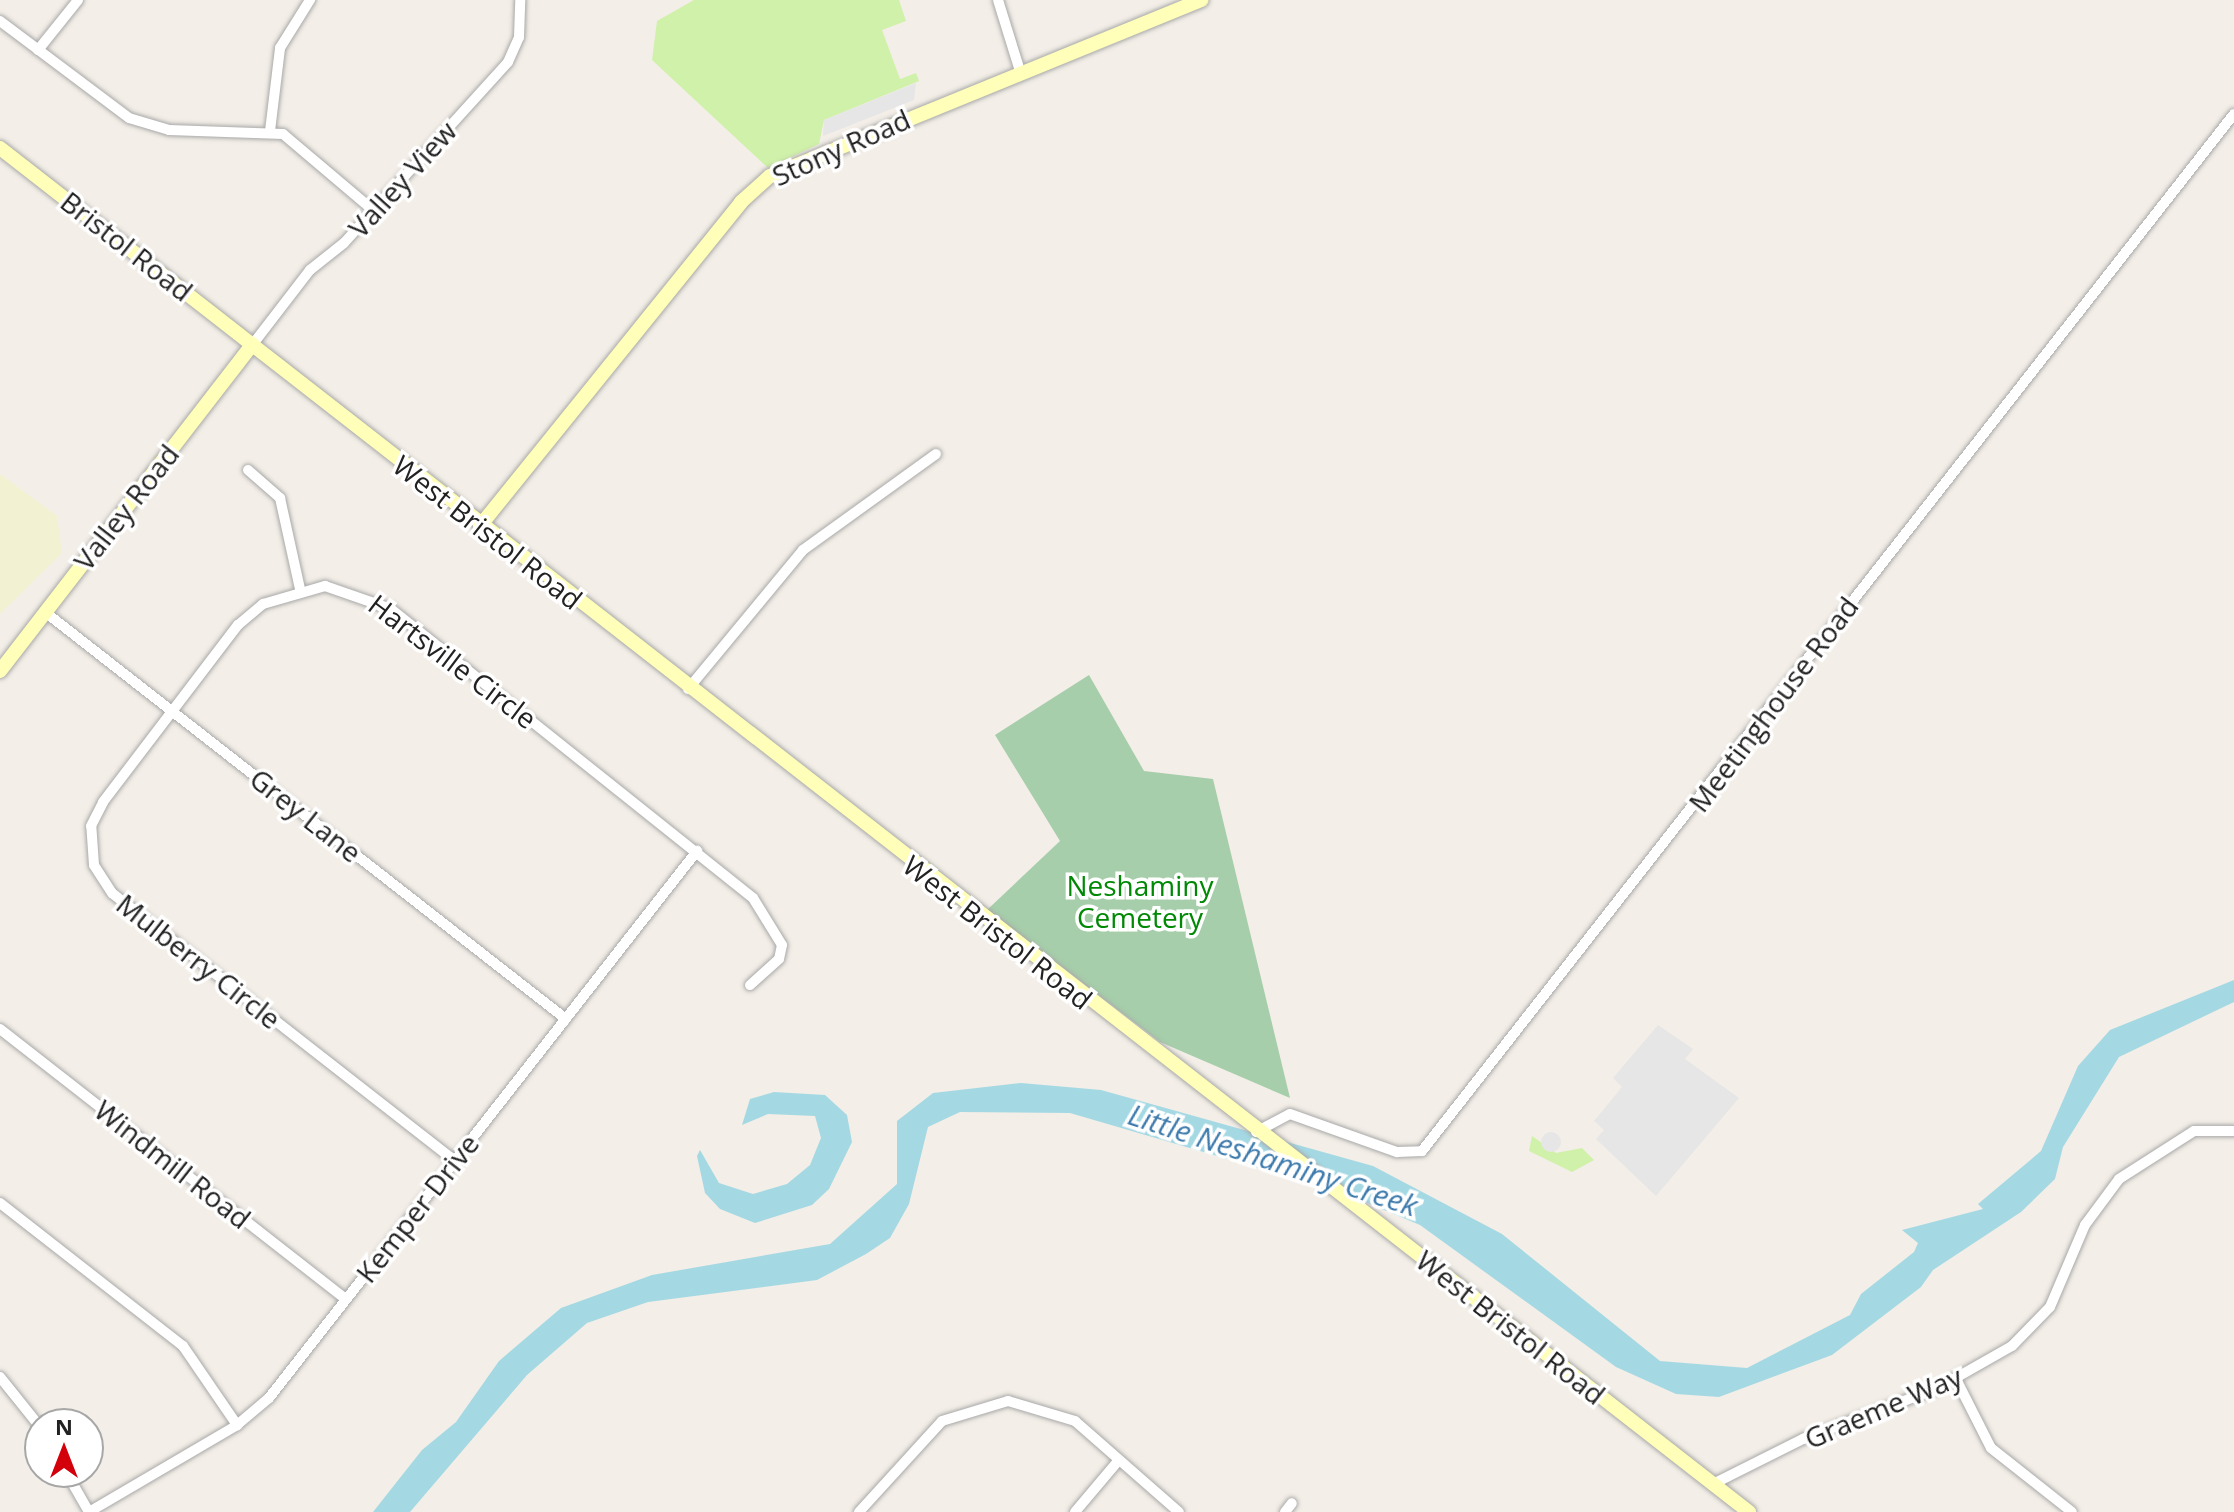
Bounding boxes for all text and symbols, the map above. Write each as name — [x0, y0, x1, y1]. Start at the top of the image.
street label: Stony Road — [767, 102, 915, 192]
street label: Valley View — [341, 114, 463, 244]
street label: Bristol Road — [54, 184, 200, 308]
street label: Valley Road — [67, 437, 185, 577]
street label: West Bristol Road — [387, 448, 589, 616]
street label: Hartsville Circle — [362, 587, 544, 735]
street label: Meetinghouse Road — [1681, 590, 1865, 818]
street label: Grey Lane — [244, 761, 368, 869]
street label: West Bristol Road — [897, 848, 1099, 1016]
park label: Neshaminy Cemetery — [1066, 868, 1214, 934]
street label: Mulberry Circle — [110, 887, 288, 1035]
street label: Windmill Road — [88, 1093, 258, 1235]
water label: Little Neshaminy Creek — [1124, 1096, 1422, 1224]
street label: Kemper Drive — [349, 1127, 485, 1289]
street label: West Bristol Road — [1410, 1243, 1612, 1411]
street label: Graeme Way — [1799, 1359, 1967, 1455]
north arrow — [24, 1408, 104, 1488]
text: N — [55, 1411, 73, 1441]

